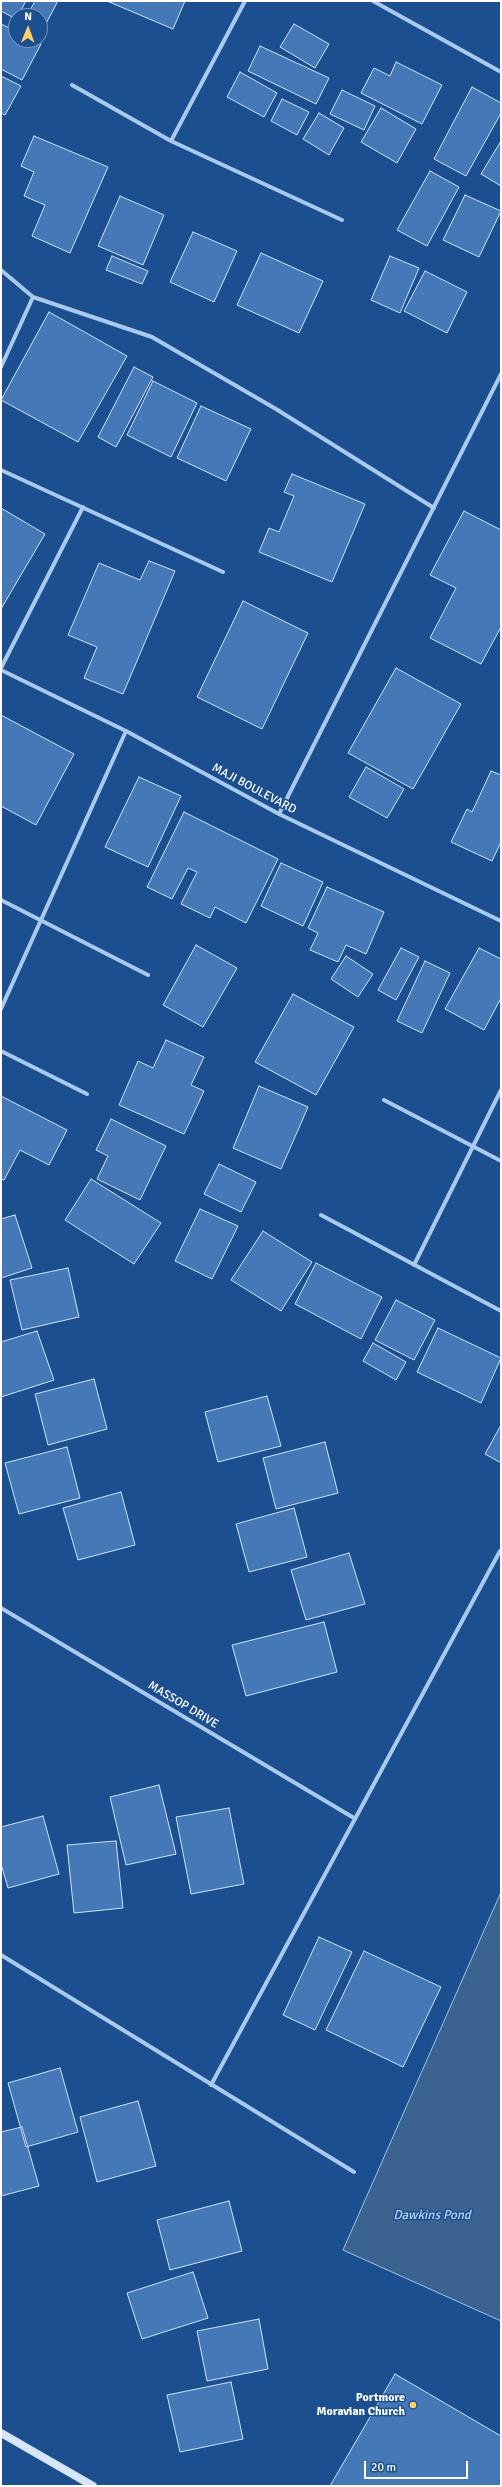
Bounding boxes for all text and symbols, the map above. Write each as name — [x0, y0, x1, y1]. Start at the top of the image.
north arrow — [8, 8, 48, 48]
text: N — [24, 10, 32, 23]
street label: MAJI BOULEVARD — [209, 761, 299, 817]
street label: MASSOP DRIVE — [145, 1678, 221, 1732]
water label: Dawkins Pond — [393, 2208, 471, 2224]
place label: Portmore Moravian Church — [316, 2391, 405, 2419]
marker: Portmore Moravian Church — [408, 2400, 418, 2410]
scale bar — [366, 2453, 470, 2479]
text: 20 m — [371, 2460, 396, 2475]

